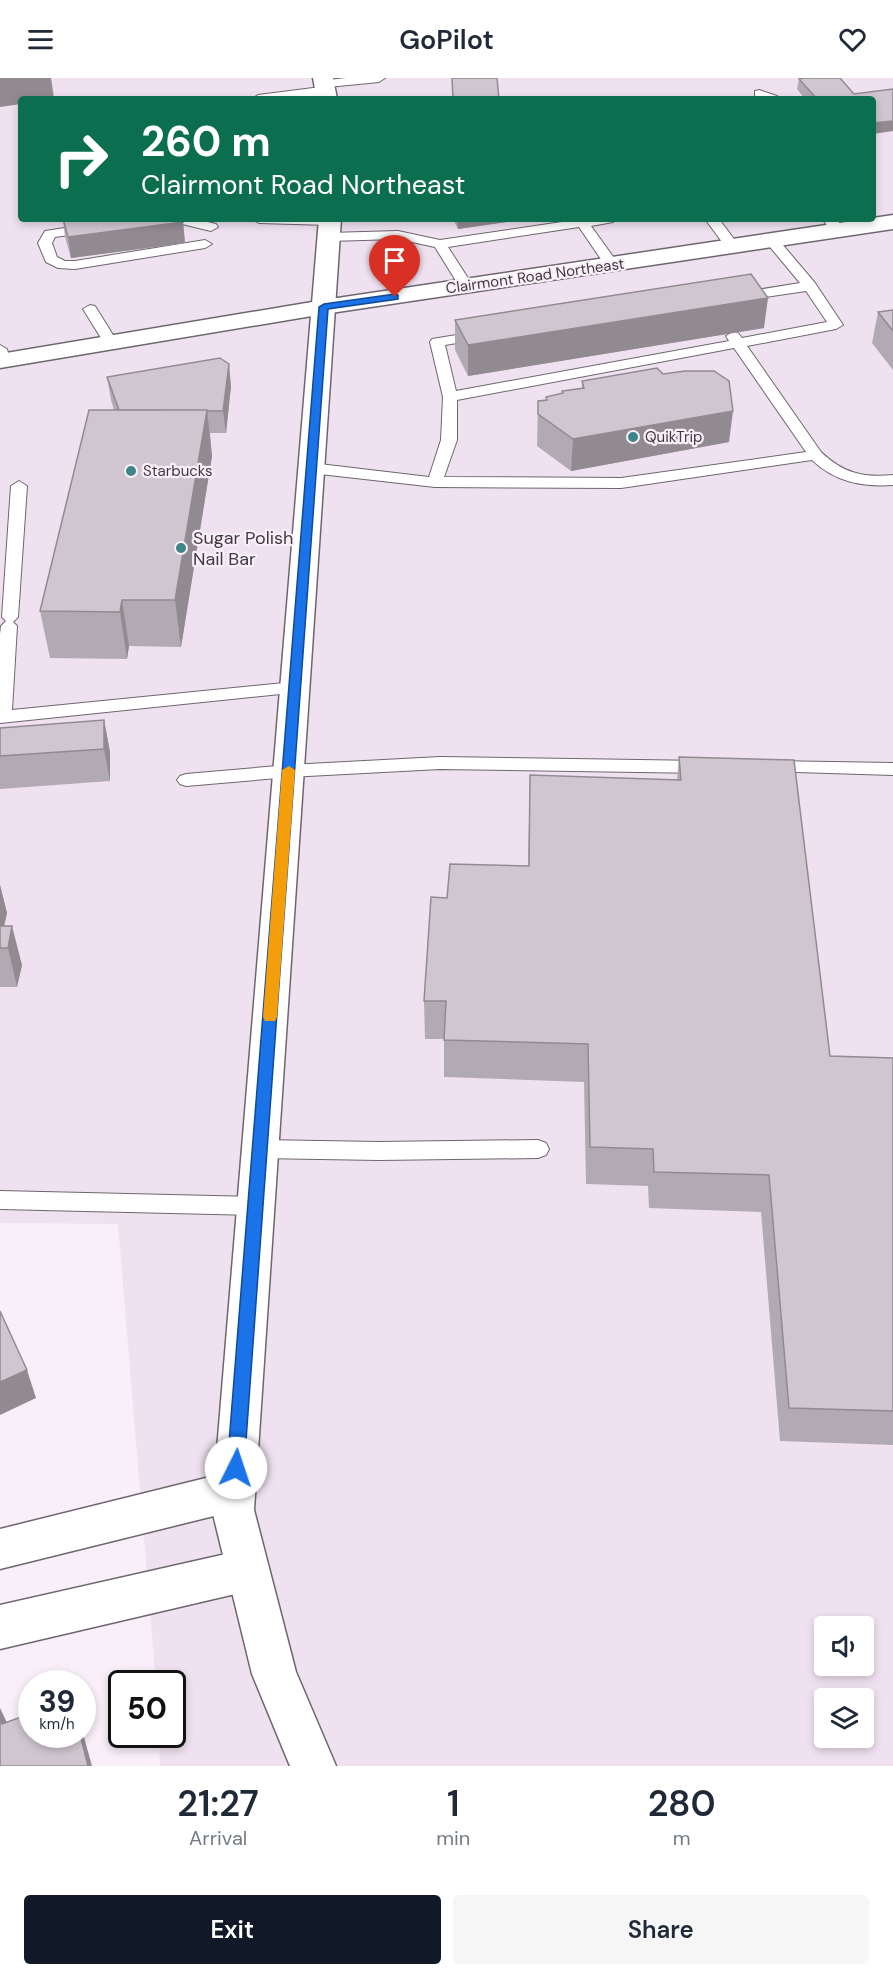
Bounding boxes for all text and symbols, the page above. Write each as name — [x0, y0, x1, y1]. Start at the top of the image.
text: GoPilot — [399, 22, 494, 57]
icon: menu — [24, 23, 57, 56]
icon: heart — [836, 23, 869, 56]
text: 260 m — [141, 114, 271, 169]
icon: right — [42, 120, 120, 198]
text: Clairmont Road Northeast — [141, 167, 465, 202]
pin — [369, 235, 420, 297]
icon: arrive — [378, 244, 411, 277]
street label: Clairmont Road Northeast — [444, 254, 626, 298]
place label: QuikTrip — [645, 427, 702, 447]
marker: QuikTrip — [626, 430, 640, 444]
place label: Starbucks — [143, 461, 213, 481]
marker: Starbucks — [124, 464, 138, 478]
place label: Sugar Polish Nail Bar — [193, 526, 293, 571]
marker: Sugar Polish Nail Bar — [174, 541, 188, 555]
position arrow — [204, 1436, 268, 1500]
map controls — [814, 1616, 874, 1748]
button: sound — [814, 1616, 874, 1676]
speed limit sign: 50 — [108, 1670, 186, 1748]
text: 39 — [39, 1682, 75, 1721]
button: layers — [814, 1688, 874, 1748]
text: km/h — [39, 1714, 75, 1734]
text: 21:27 — [177, 1780, 259, 1827]
text: 1 — [447, 1780, 460, 1827]
text: 280 — [648, 1780, 716, 1827]
text: Arrival — [189, 1825, 247, 1851]
text: min — [436, 1825, 470, 1851]
text: m — [673, 1825, 691, 1851]
button: Exit — [24, 1895, 441, 1964]
button: Share — [453, 1895, 869, 1964]

